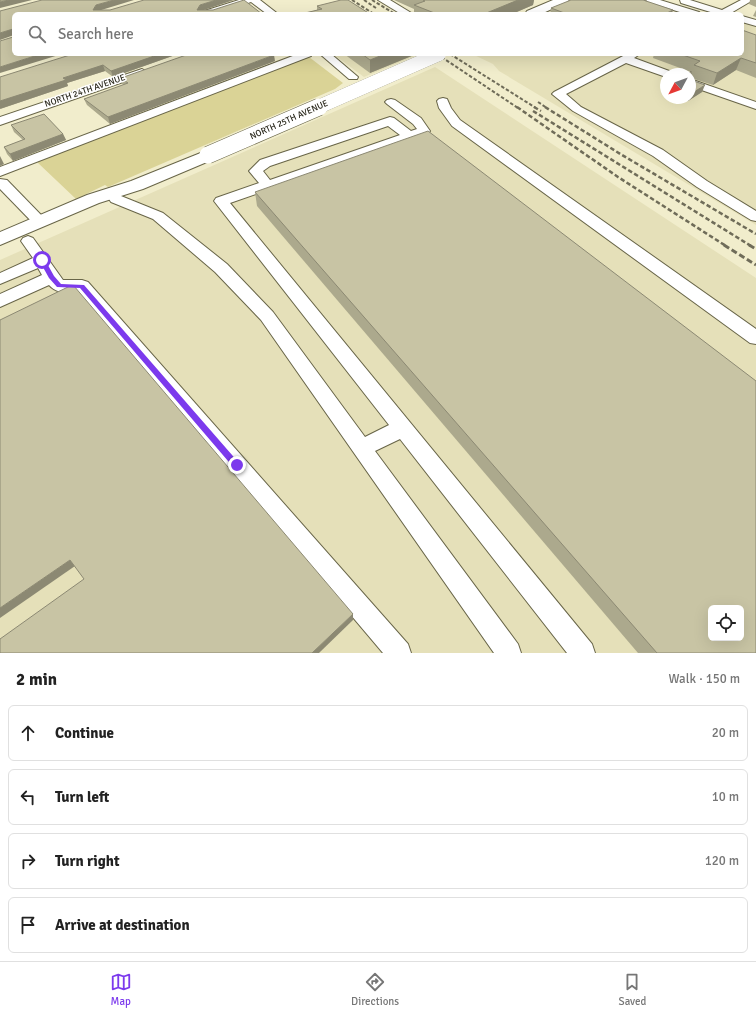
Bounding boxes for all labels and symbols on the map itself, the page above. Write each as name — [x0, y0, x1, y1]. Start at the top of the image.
north arrow — [660, 68, 696, 104]
street label: NORTH 24TH AVENUE — [43, 72, 127, 110]
street label: NORTH 25TH AVENUE — [248, 98, 330, 142]
route start — [33, 251, 51, 269]
route end — [228, 456, 246, 474]

